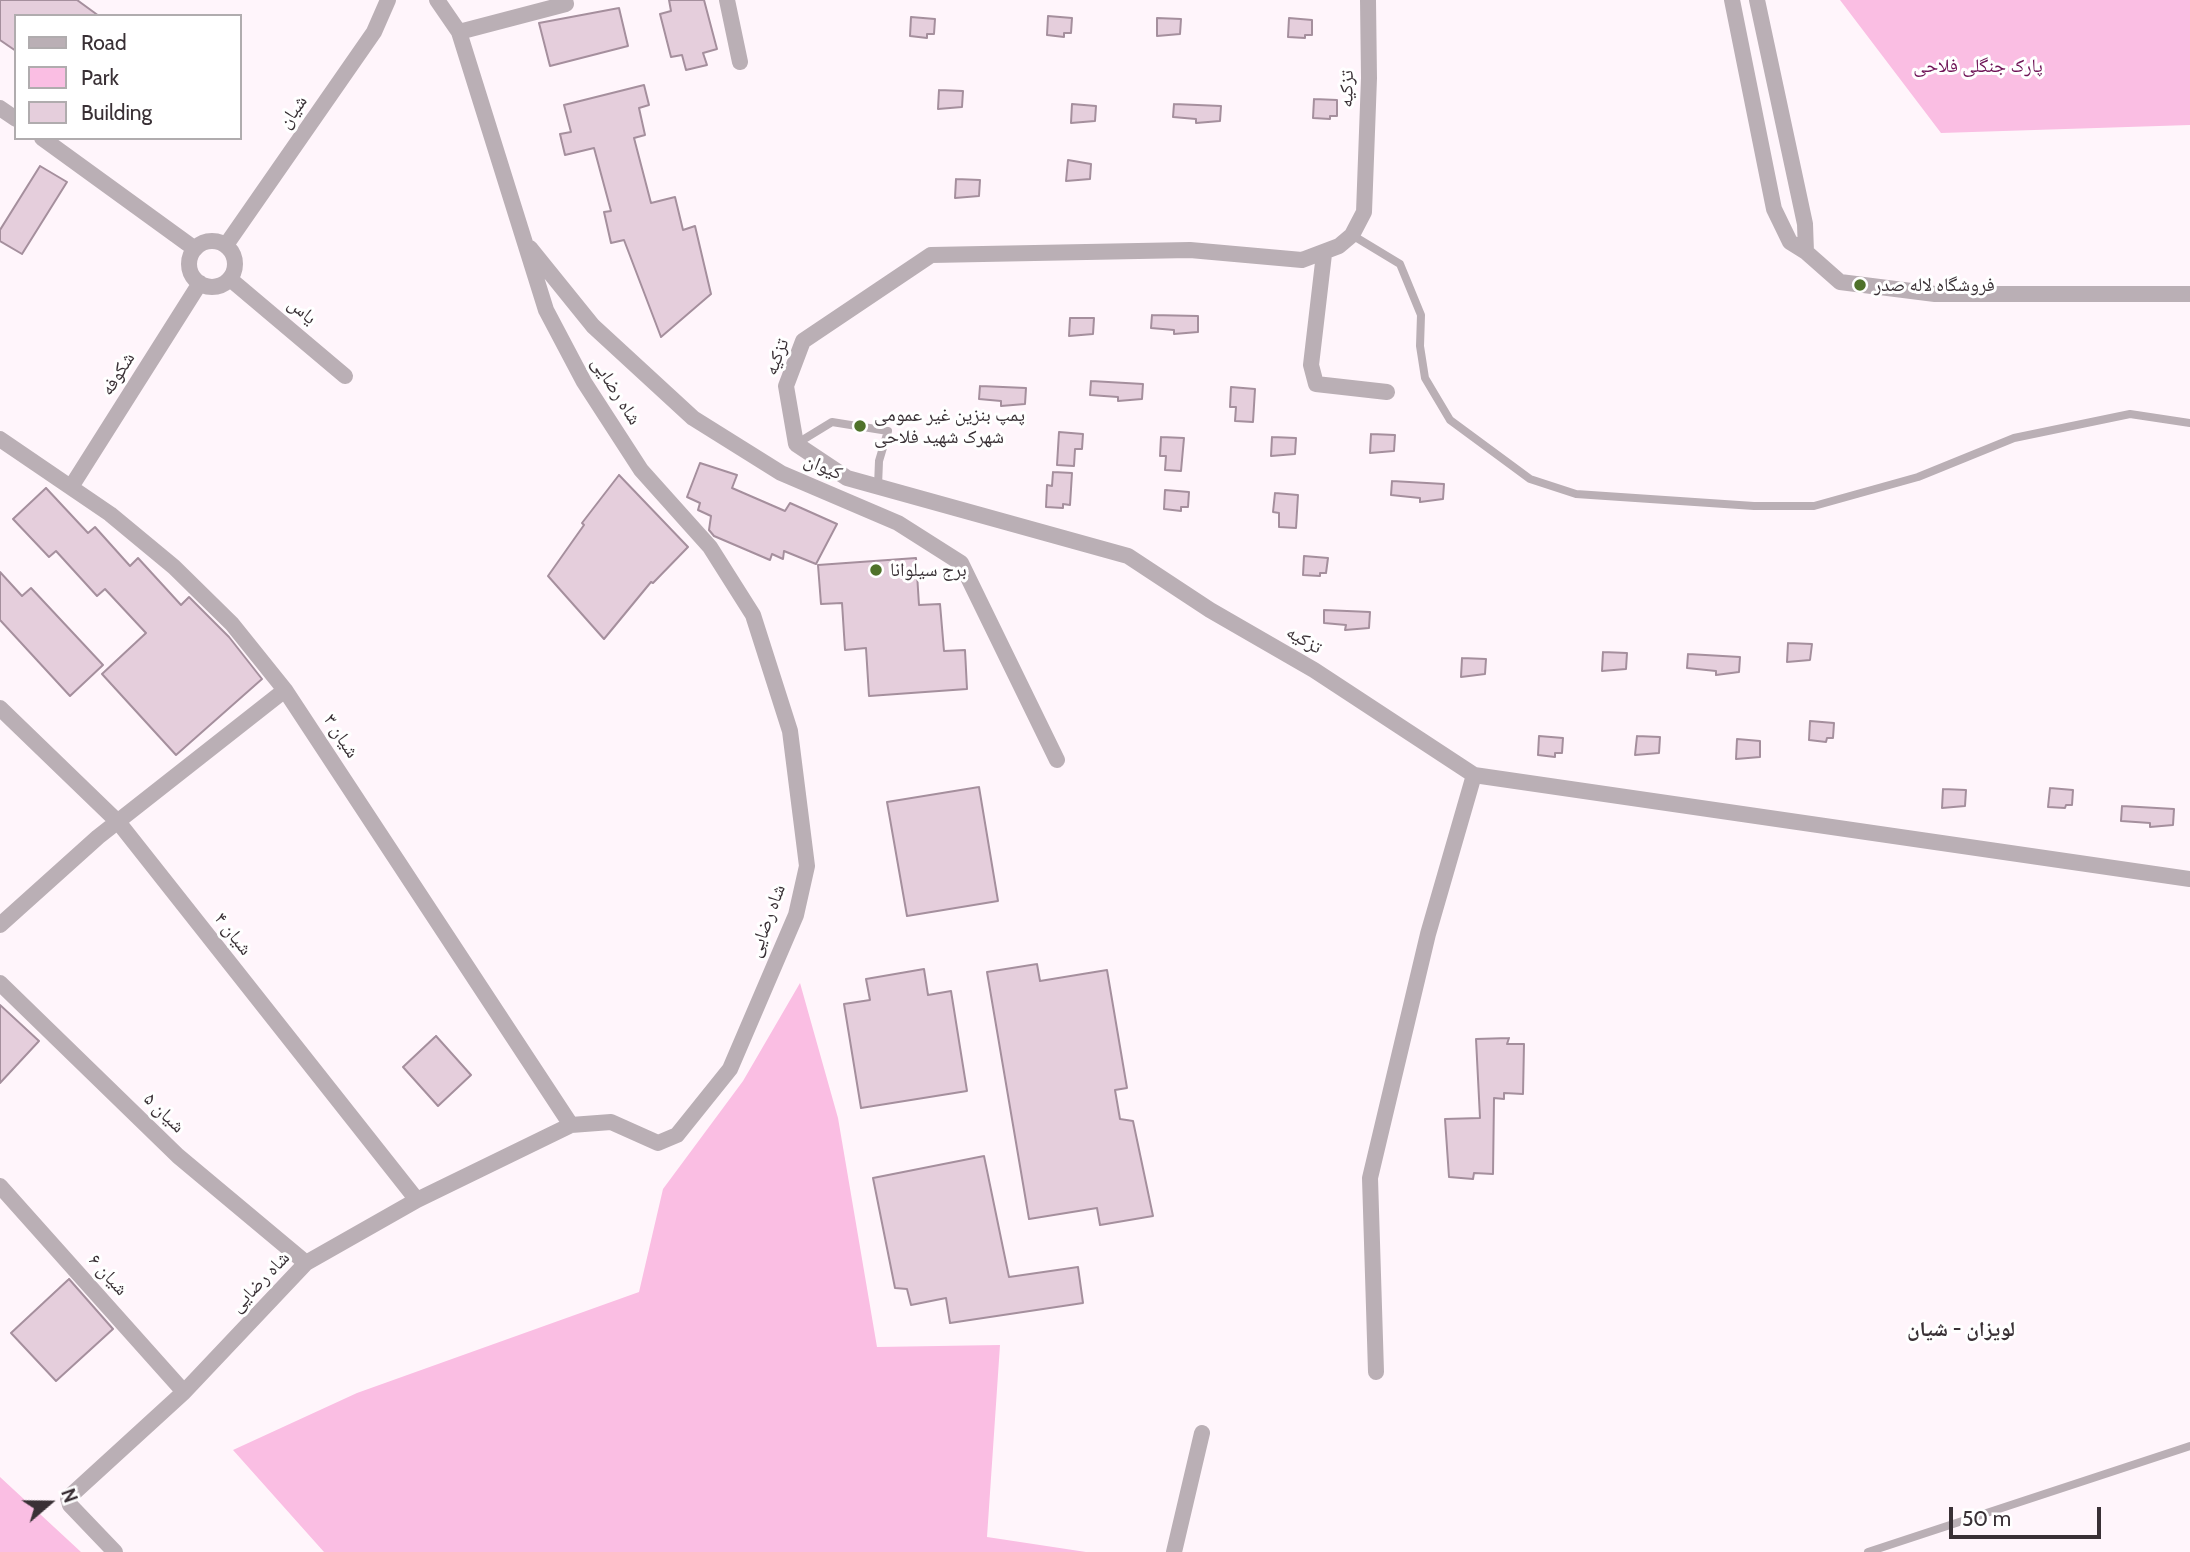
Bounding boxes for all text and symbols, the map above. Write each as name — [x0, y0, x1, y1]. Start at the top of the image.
legend — [14, 14, 242, 140]
text: Road — [81, 30, 127, 55]
park label: پارک جنگلی فلاحی — [1913, 55, 2043, 77]
text: Park — [81, 65, 119, 90]
street label: تزکیه — [1335, 70, 1359, 108]
street label: شیان — [274, 91, 312, 133]
text: Building — [81, 100, 152, 125]
place label: فروشگاه لاله صدر — [1874, 274, 1995, 296]
marker: فروشگاه لاله صدر — [1852, 277, 1868, 293]
street label: یاس — [283, 292, 321, 330]
street label: تزکیه — [760, 335, 794, 379]
street label: شکوفه — [96, 348, 140, 400]
street label: شاه رضایی — [586, 353, 646, 429]
place label: پمپ بنزین غیر عمومی شهرک شهید فلاحی — [874, 404, 1025, 448]
marker: پمپ بنزین غیر عمومی شهرک شهید فلاحی — [852, 418, 868, 434]
street label: کیوان — [800, 449, 846, 485]
place label: برج سیلوانا — [890, 559, 967, 581]
marker: برج سیلوانا — [868, 562, 884, 578]
street label: تزکیه — [1282, 621, 1326, 659]
street label: شیان ۳ — [318, 710, 364, 762]
street label: شاه رضایی — [743, 881, 791, 961]
street label: شیان ۴ — [209, 908, 257, 960]
street label: شیان ۵ — [139, 1088, 189, 1138]
street label: شاه رضایی — [225, 1247, 295, 1317]
street label: شیان ۶ — [83, 1250, 133, 1300]
district label: لویزان - شیان — [1907, 1317, 2015, 1343]
north arrow — [14, 1468, 84, 1538]
text: N — [56, 1485, 82, 1506]
scale bar — [1952, 1492, 2104, 1536]
text: 50 m — [1962, 1506, 2011, 1531]

